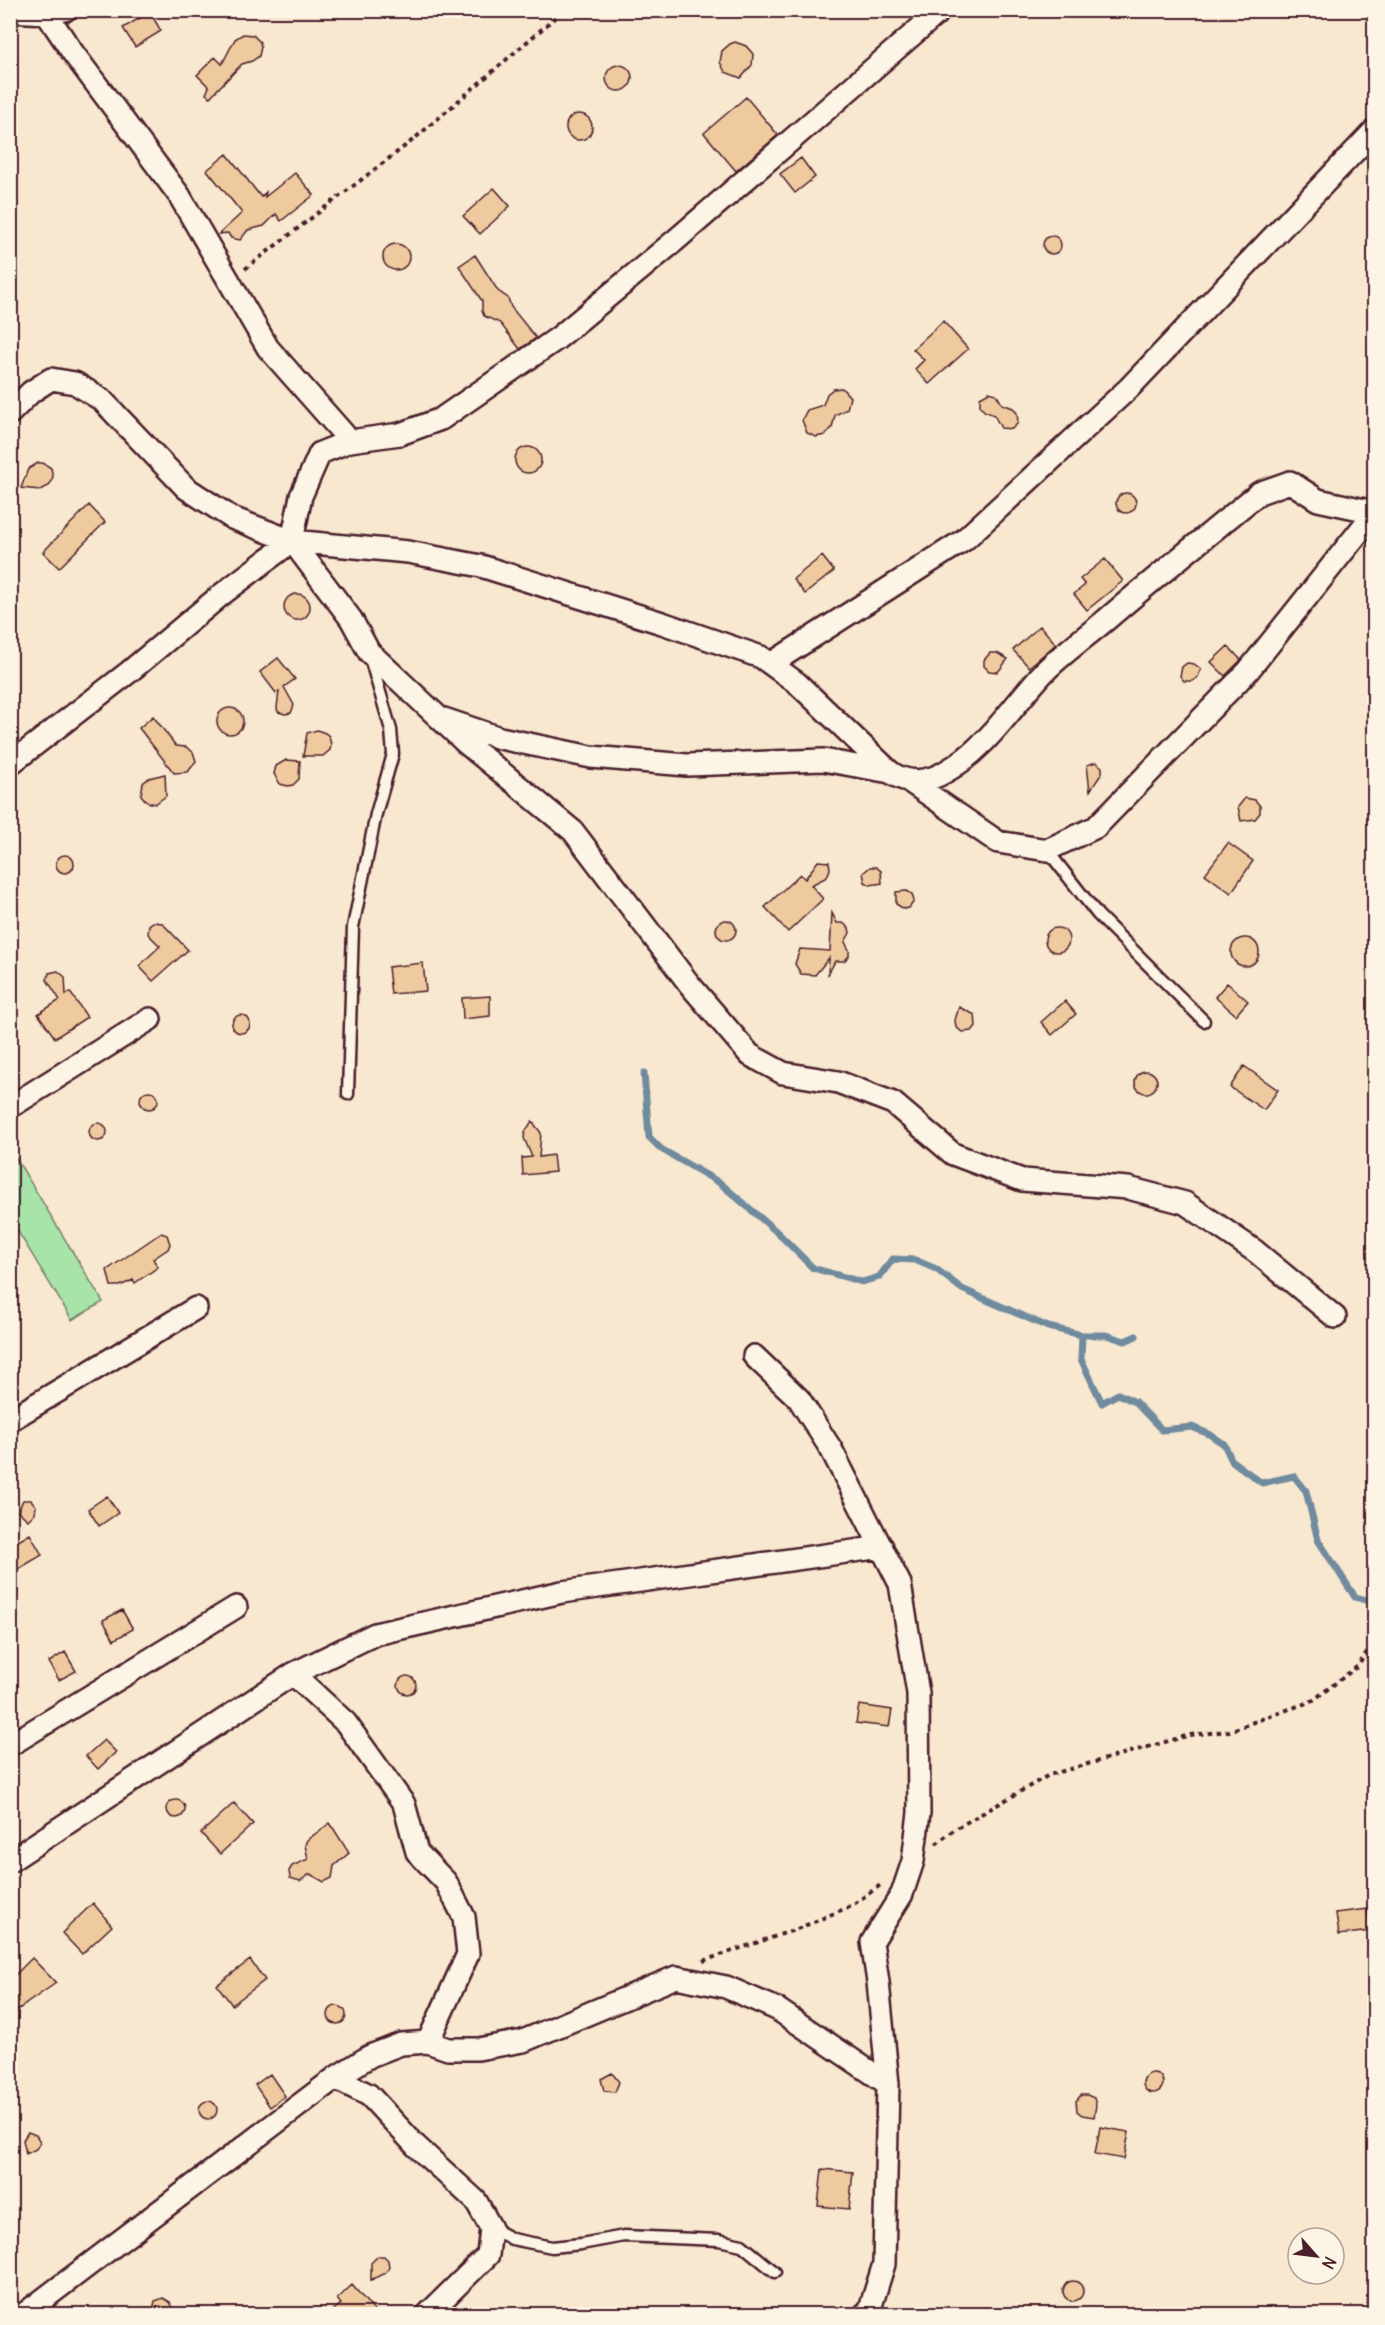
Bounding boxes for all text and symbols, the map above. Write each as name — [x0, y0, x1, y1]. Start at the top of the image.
north arrow — [1286, 2226, 1346, 2286]
text: N — [1318, 2253, 1341, 2273]

